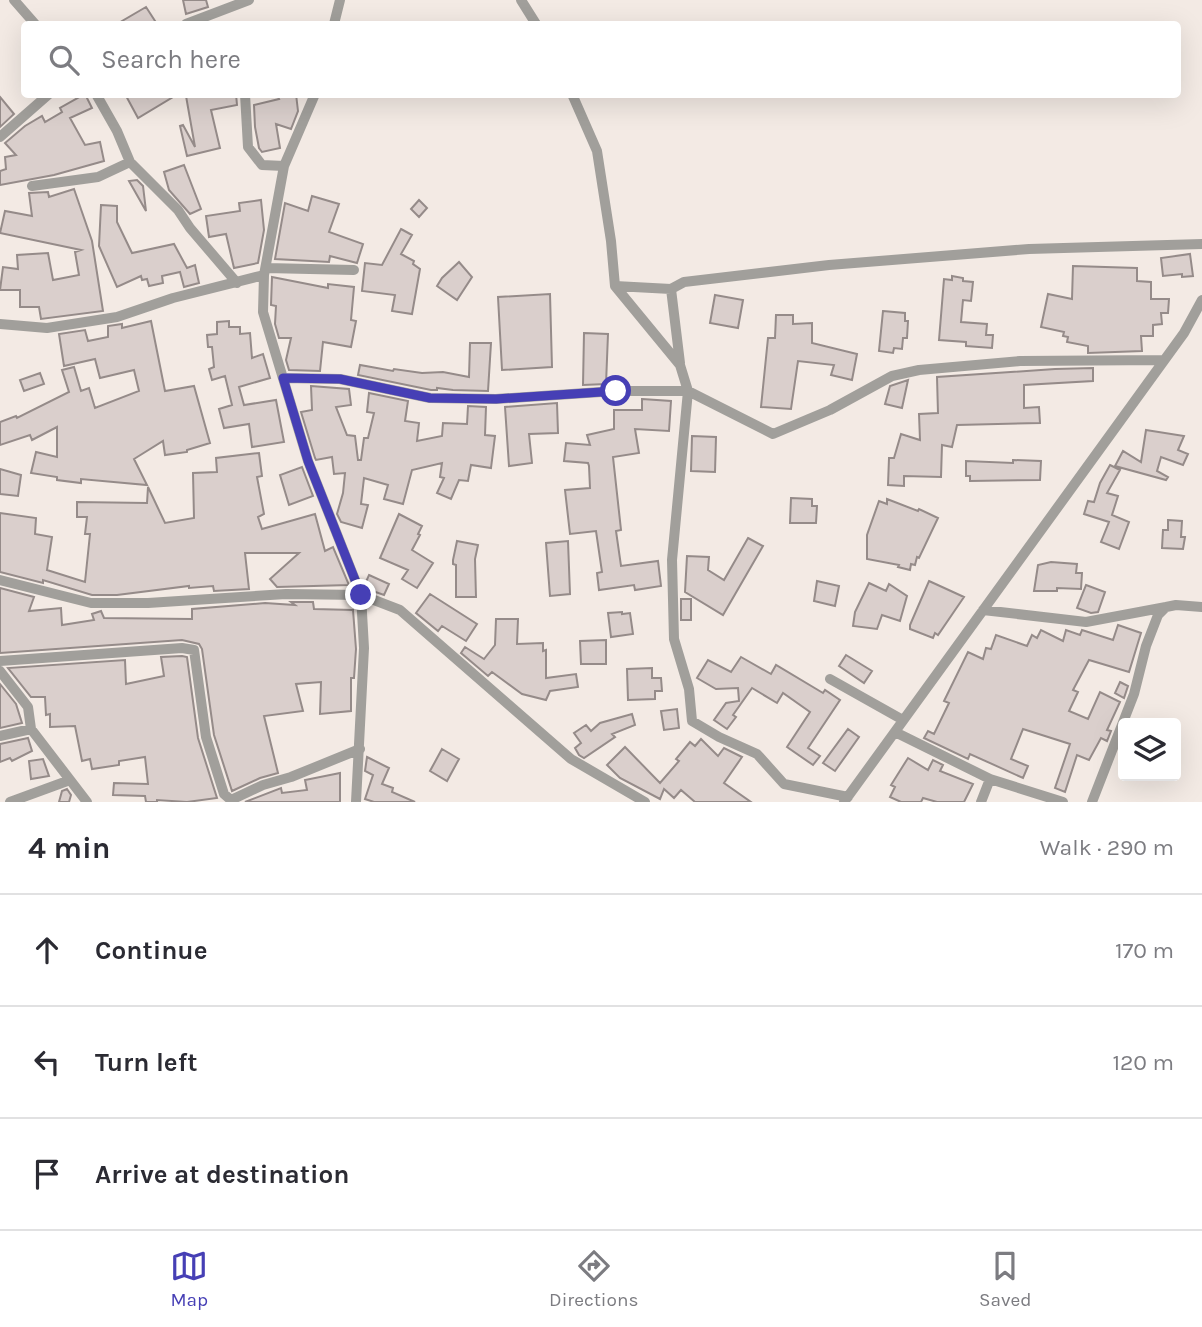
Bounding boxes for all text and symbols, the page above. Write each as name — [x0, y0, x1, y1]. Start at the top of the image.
search box — [21, 21, 1181, 98]
icon: search — [45, 41, 83, 79]
text: Search here — [101, 44, 241, 75]
route start — [600, 375, 631, 406]
route end — [345, 579, 376, 610]
map controls — [1118, 718, 1181, 781]
button: layers — [1118, 718, 1181, 781]
text: 4 min — [28, 830, 110, 866]
text: Walk · 290 m — [1040, 834, 1174, 861]
icon: ahead — [28, 931, 66, 969]
text: Continue — [95, 935, 207, 966]
text: 170 m — [1115, 937, 1174, 964]
icon: left — [28, 1043, 66, 1081]
text: Turn left — [95, 1047, 197, 1078]
text: 120 m — [1112, 1049, 1174, 1076]
icon: arrive — [28, 1155, 66, 1193]
text: Arrive at destination — [95, 1159, 349, 1190]
tab: Map — [170, 1247, 208, 1311]
tab: Directions — [549, 1247, 638, 1311]
tab: Saved — [979, 1247, 1032, 1311]

